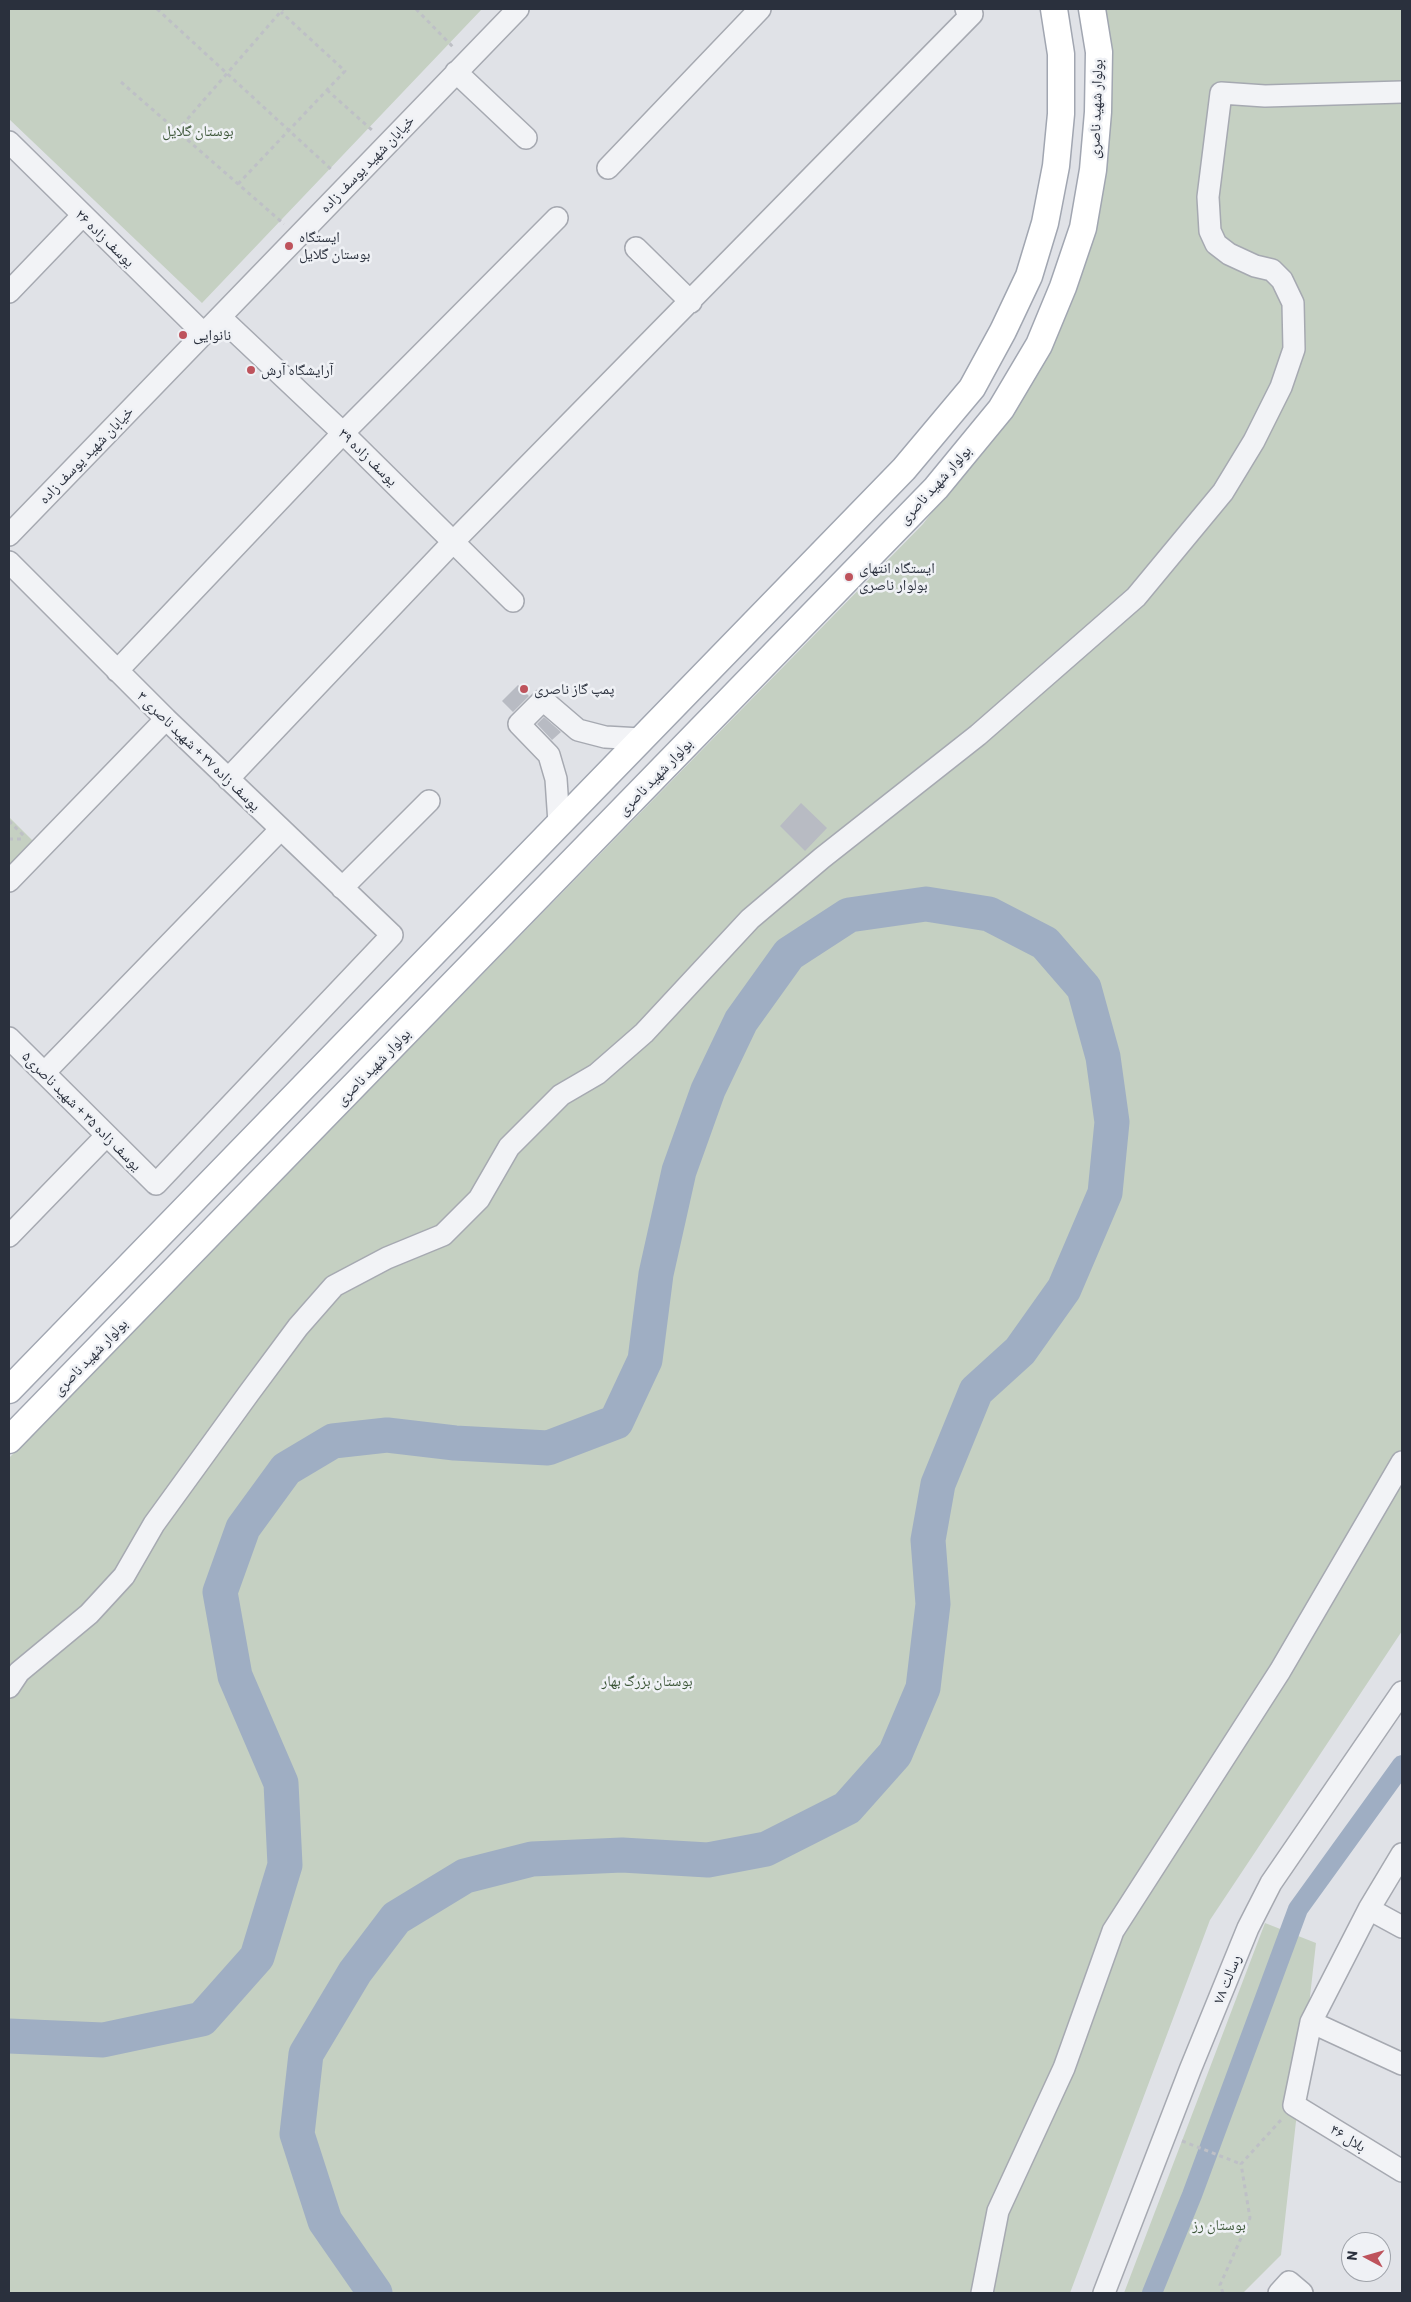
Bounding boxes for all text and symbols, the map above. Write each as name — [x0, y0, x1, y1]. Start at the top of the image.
street label: بولوار شهید ناصری — [1085, 59, 1107, 159]
street label: خیابان شهید یوسف زاده — [316, 112, 418, 216]
park label: بوستان گلایل — [162, 122, 234, 140]
street label: یوسف زاده ۲۶ — [72, 205, 138, 271]
place label: ایستگاه بوستان گلایل — [299, 228, 370, 263]
marker: ایستگاه بوستان گلایل — [283, 240, 295, 252]
place label: نانوایی — [193, 326, 231, 344]
marker: نانوایی — [177, 329, 189, 341]
place label: آرایشگاه آرش — [261, 361, 333, 379]
marker: آرایشگاه آرش — [245, 364, 257, 376]
street label: خیابان شهید یوسف زاده — [35, 403, 137, 507]
street label: یوسف زاده ۳۹ — [335, 424, 401, 490]
street label: بولوار شهید ناصری — [895, 442, 975, 528]
place label: ایستگاه انتهای بولوار ناصری — [859, 559, 935, 594]
marker: ایستگاه انتهای بولوار ناصری — [843, 571, 855, 583]
place label: پمپ گاز ناصری — [534, 680, 614, 698]
marker: پمپ گاز ناصری — [518, 683, 530, 695]
street label: یوسف زاده ۳۷ + شهید ناصری ۳ — [133, 687, 265, 815]
street label: بولوار شهید ناصری — [614, 735, 696, 819]
street label: بولوار شهید ناصری — [332, 1025, 414, 1109]
street label: یوسف زاده ۳۵ + شهید ناصری۵ — [18, 1047, 146, 1175]
street label: بولوار شهید ناصری — [49, 1315, 131, 1399]
park label: بوستان بزرگ بهار — [601, 1672, 693, 1690]
street label: رسالت ۷۸ — [1209, 1952, 1245, 2006]
street label: بلال ۴۶ — [1327, 2120, 1369, 2156]
park label: بوستان رز — [1192, 2216, 1246, 2234]
north arrow — [1341, 2232, 1391, 2282]
text: N — [1343, 2250, 1361, 2261]

